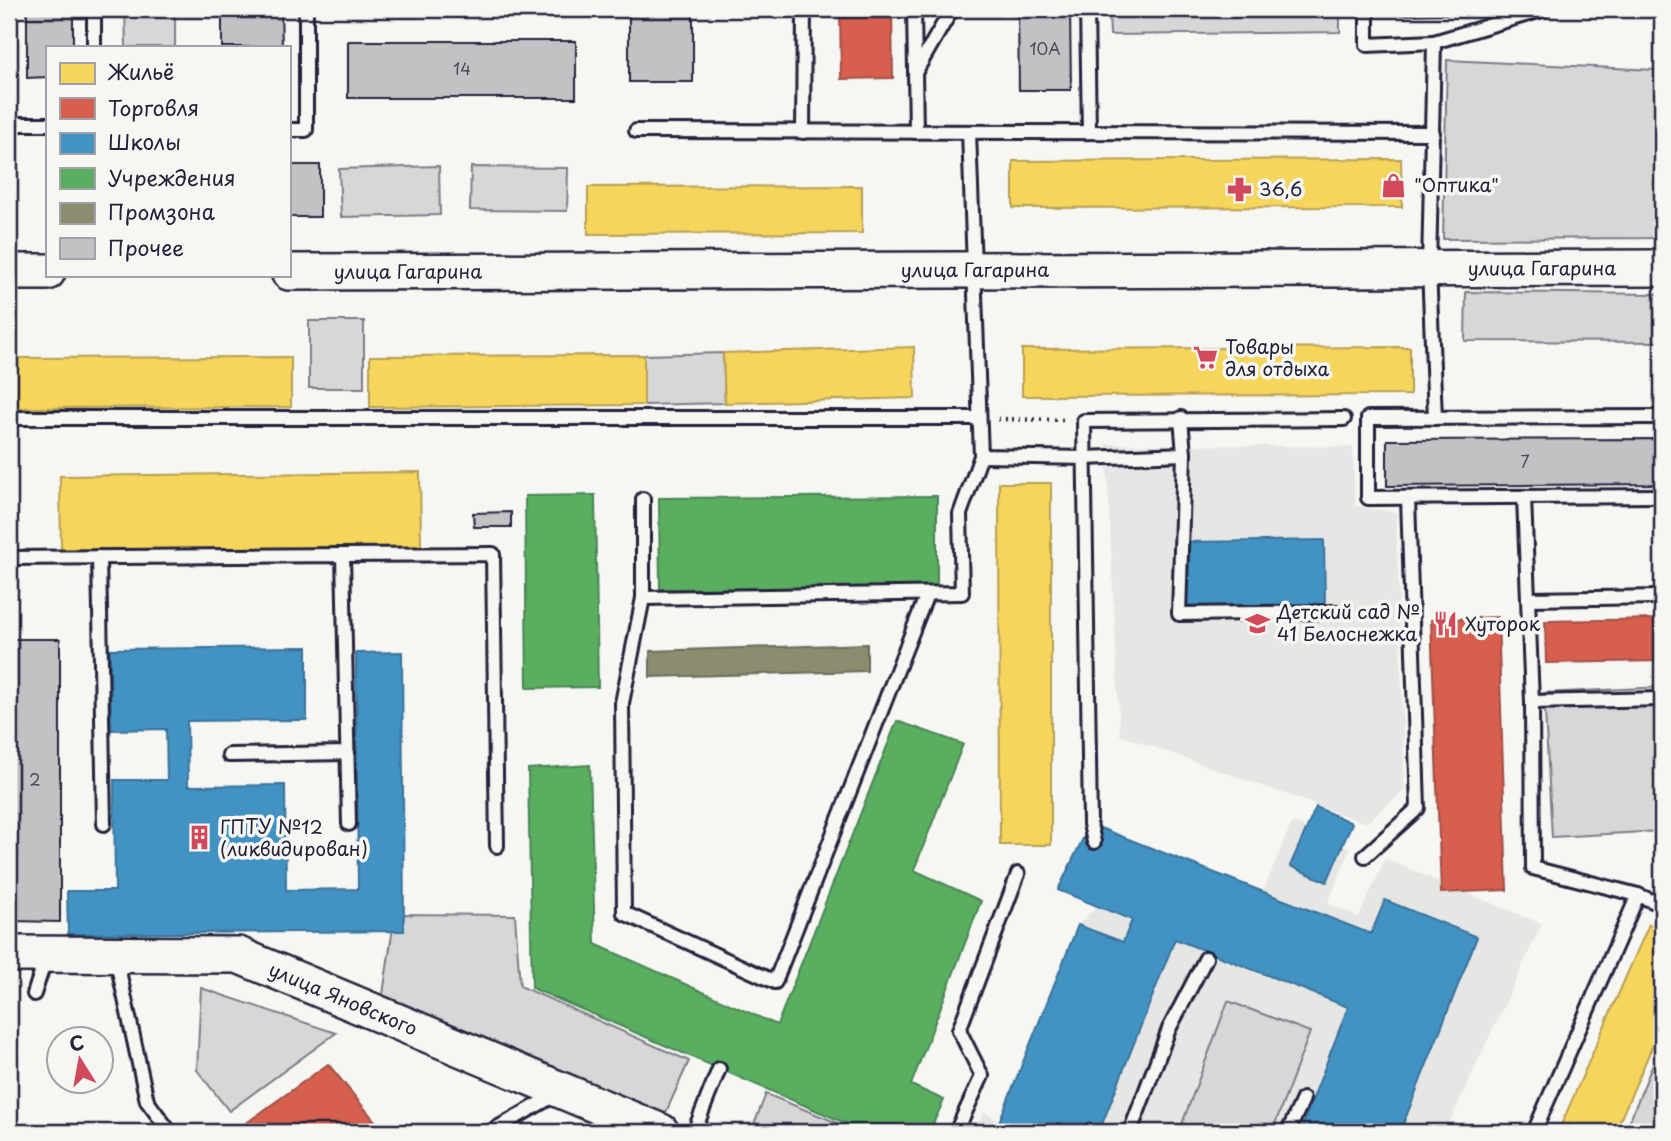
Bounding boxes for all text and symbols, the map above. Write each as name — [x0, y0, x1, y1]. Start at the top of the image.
house number: 10А — [1029, 36, 1061, 60]
legend — [46, 46, 290, 276]
text: Жильё — [107, 55, 174, 87]
house number: 14 — [453, 56, 471, 80]
text: Торговля — [108, 91, 199, 123]
text: Школы — [108, 125, 181, 157]
text: Учреждения — [108, 161, 236, 193]
place label: "Оптика" — [1414, 170, 1499, 198]
shop icon: "Оптика" — [1380, 171, 1408, 199]
place label: 36,6 — [1259, 174, 1302, 202]
pharmacy icon: 36,6 — [1225, 175, 1253, 203]
text: Промзона — [108, 195, 215, 227]
text: Прочее — [108, 231, 184, 263]
street label: улица Гагарина — [1468, 253, 1616, 282]
street label: улица Гагарина — [901, 255, 1049, 283]
street label: улица Гагарина — [334, 256, 482, 285]
place label: Товары для отдыха — [1225, 332, 1329, 382]
supermarket icon: Товары для отдыха — [1191, 344, 1219, 372]
house number: 7 — [1520, 449, 1530, 473]
place label: Детский сад № 41 Белоснежка — [1276, 597, 1420, 647]
school or university icon: Детский сад № 41 Белоснежка — [1243, 609, 1271, 637]
place label: Хуторок — [1465, 609, 1541, 637]
restaurant icon: Хуторок — [1431, 610, 1459, 638]
house number: 2 — [29, 767, 41, 791]
place label: ГПТУ №12 (ликвидирован) — [220, 812, 368, 862]
building icon: ГПТУ №12 (ликвидирован) — [186, 824, 214, 852]
street label: улица Яновского — [265, 954, 422, 1042]
north arrow — [46, 1026, 116, 1096]
text: С — [67, 1027, 86, 1057]

